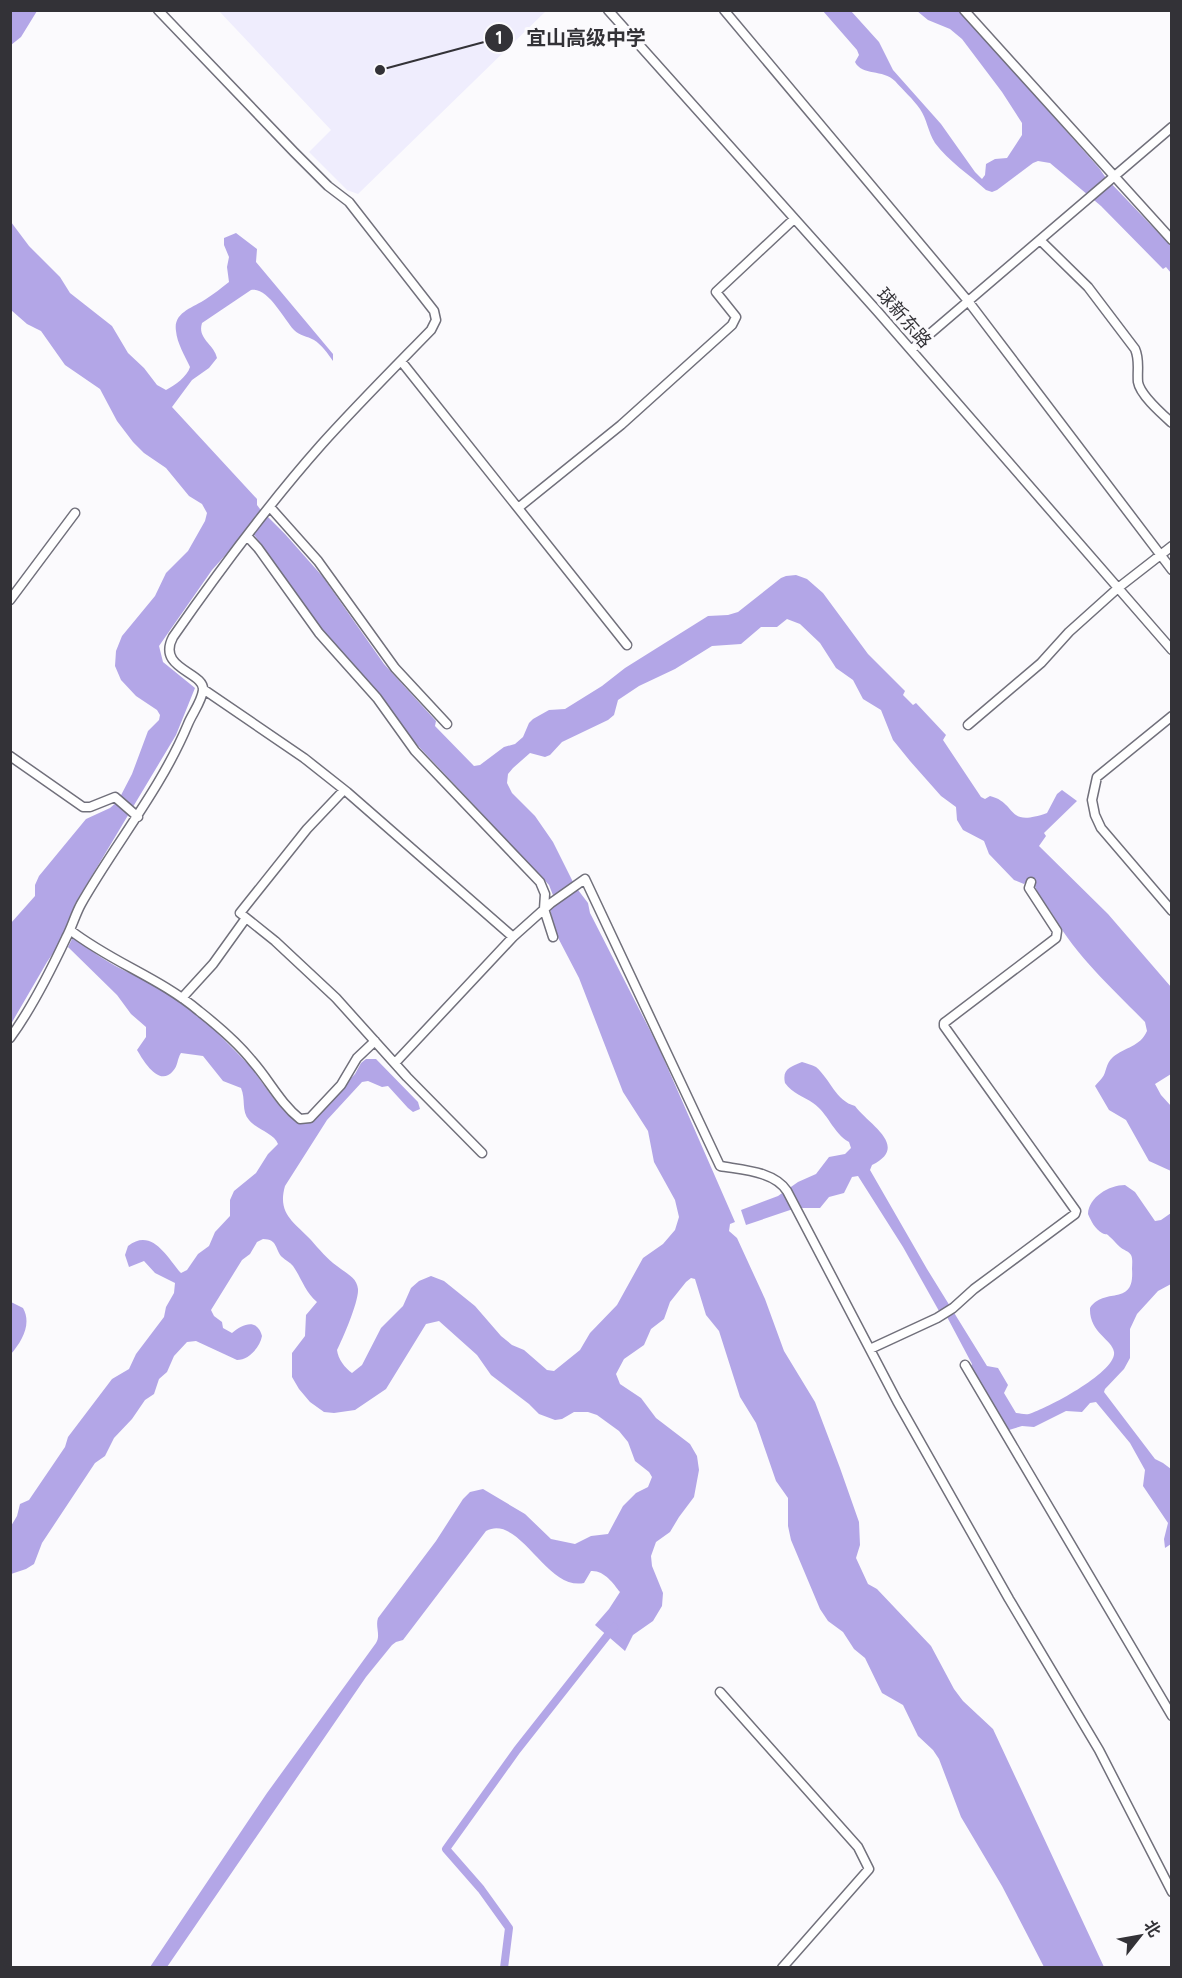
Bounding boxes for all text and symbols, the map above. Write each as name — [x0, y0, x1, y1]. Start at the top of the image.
callout: 宜山高级中学 — [484, 19, 658, 57]
text: 宜山高级中学 — [526, 25, 646, 50]
text: 1 — [495, 26, 503, 49]
street label: 球新东路 — [872, 283, 937, 352]
north arrow — [1110, 1906, 1170, 1966]
text: 北 — [1140, 1916, 1166, 1940]

